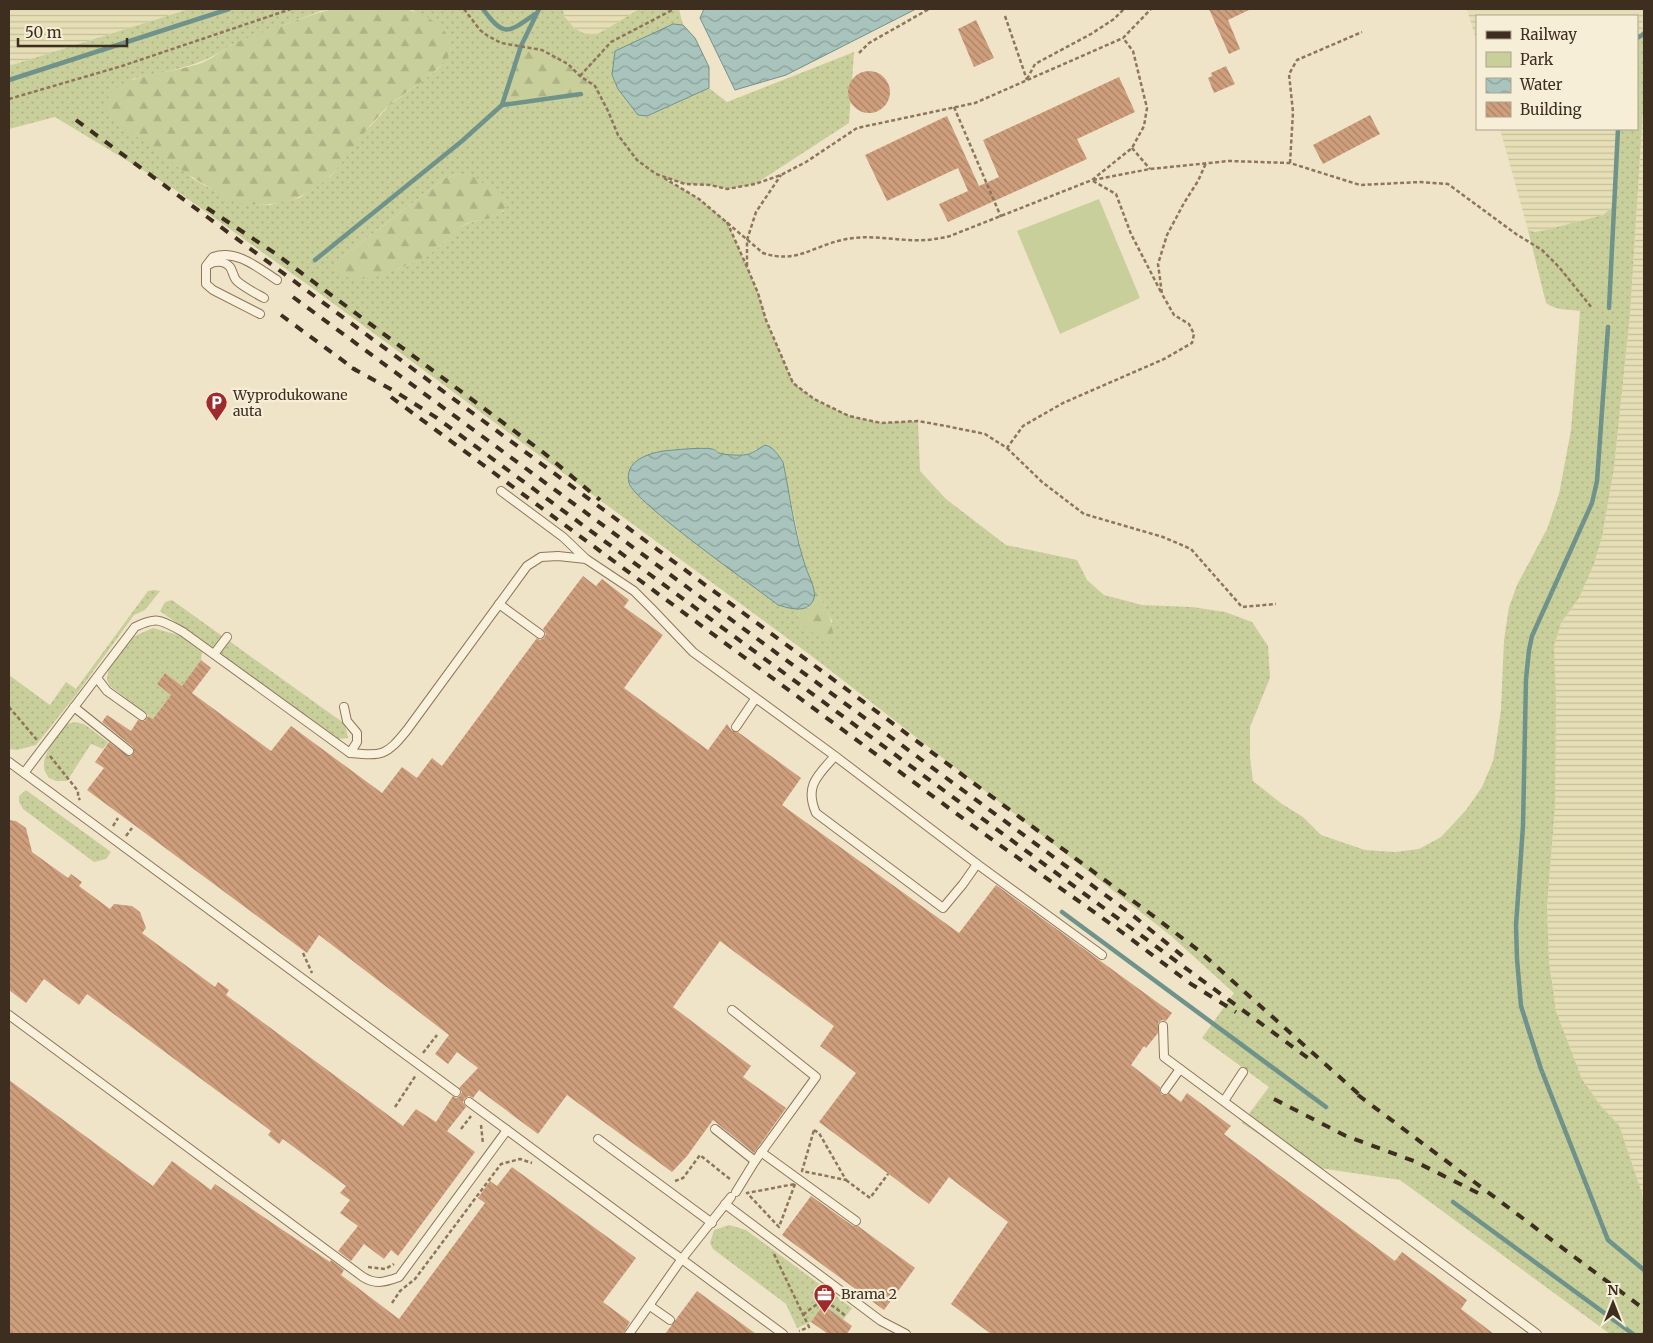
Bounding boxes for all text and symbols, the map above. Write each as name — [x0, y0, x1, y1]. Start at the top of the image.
scale bar — [18, 15, 126, 47]
legend — [1476, 15, 1638, 130]
text: 50 m — [25, 23, 62, 42]
text: Railway — [1520, 25, 1577, 44]
text: Park — [1520, 50, 1554, 69]
text: Water — [1519, 75, 1563, 94]
text: Building — [1520, 100, 1582, 119]
place label: Wyprodukowane auta — [232, 386, 348, 420]
parking icon: Wyprodukowane auta — [205, 391, 229, 422]
north arrow — [1588, 1278, 1638, 1328]
text: N — [1607, 1281, 1619, 1299]
office icon: Brama 2 — [813, 1282, 837, 1313]
place label: Brama 2 — [841, 1285, 897, 1303]

